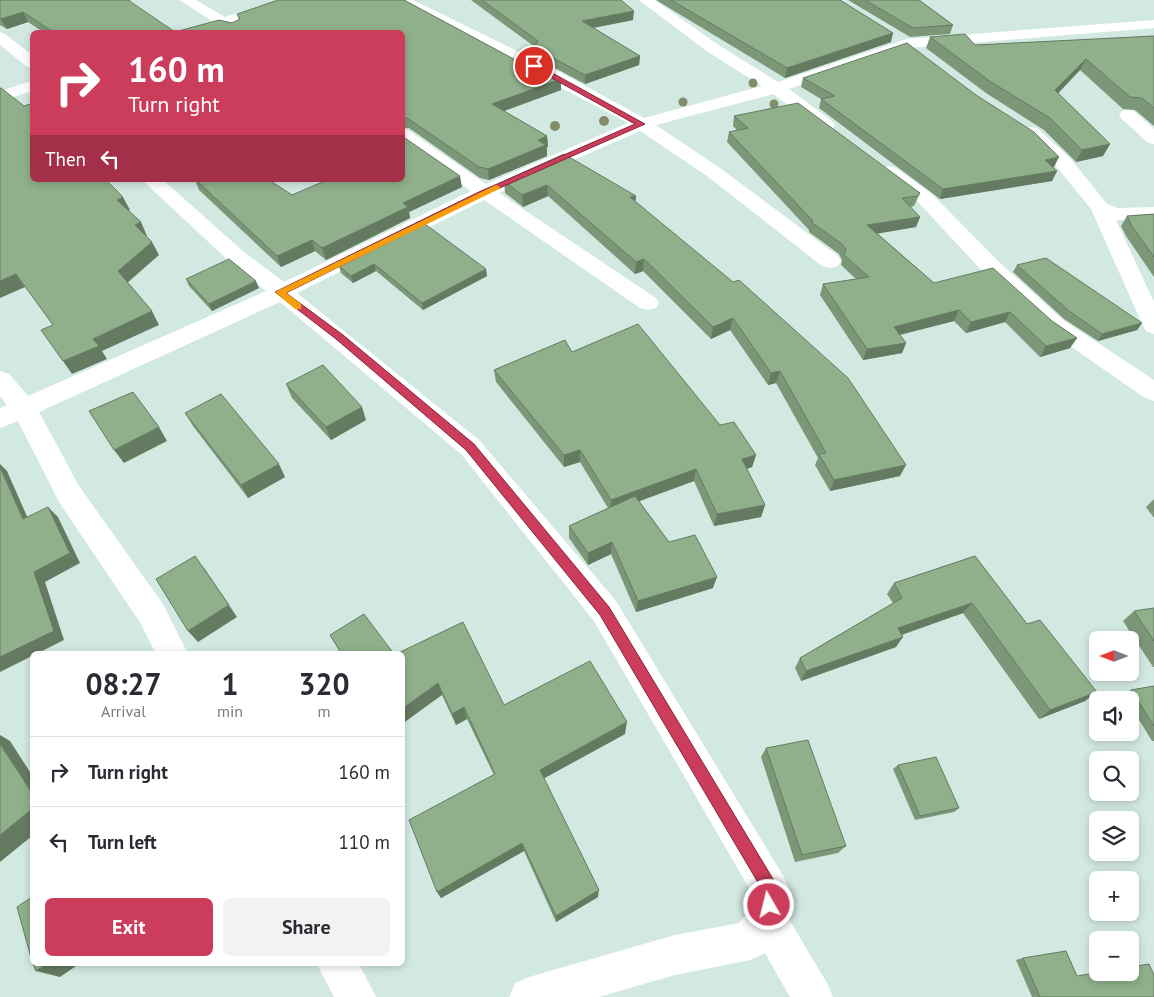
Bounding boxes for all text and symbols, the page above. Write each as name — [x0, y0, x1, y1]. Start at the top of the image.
pin — [513, 45, 555, 87]
text: 160 m — [128, 46, 225, 92]
icon: right — [45, 50, 110, 115]
icon: arrive — [520, 52, 548, 80]
text: Turn right — [128, 90, 220, 118]
icon: left — [96, 145, 124, 173]
text: Then — [45, 147, 86, 171]
north arrow — [1089, 631, 1139, 681]
map controls — [1089, 631, 1139, 981]
text: 08:27 — [85, 664, 162, 703]
text: 1 — [222, 664, 239, 703]
text: 320 — [298, 664, 350, 703]
button: sound — [1089, 691, 1139, 741]
text: Arrival — [101, 701, 146, 721]
text: min — [217, 701, 243, 721]
text: m — [318, 701, 331, 721]
button: search — [1089, 751, 1139, 801]
icon: right — [45, 758, 73, 786]
text: Turn right — [88, 760, 168, 784]
text: 160 m — [338, 760, 390, 784]
button: layers — [1089, 811, 1139, 861]
icon: left — [45, 828, 73, 856]
text: Turn left — [88, 830, 157, 854]
text: 110 m — [338, 830, 390, 854]
button: + — [1089, 871, 1139, 921]
position arrow — [742, 878, 794, 930]
button: Exit — [45, 898, 213, 956]
button: Share — [223, 898, 390, 956]
button: − — [1089, 931, 1139, 981]

